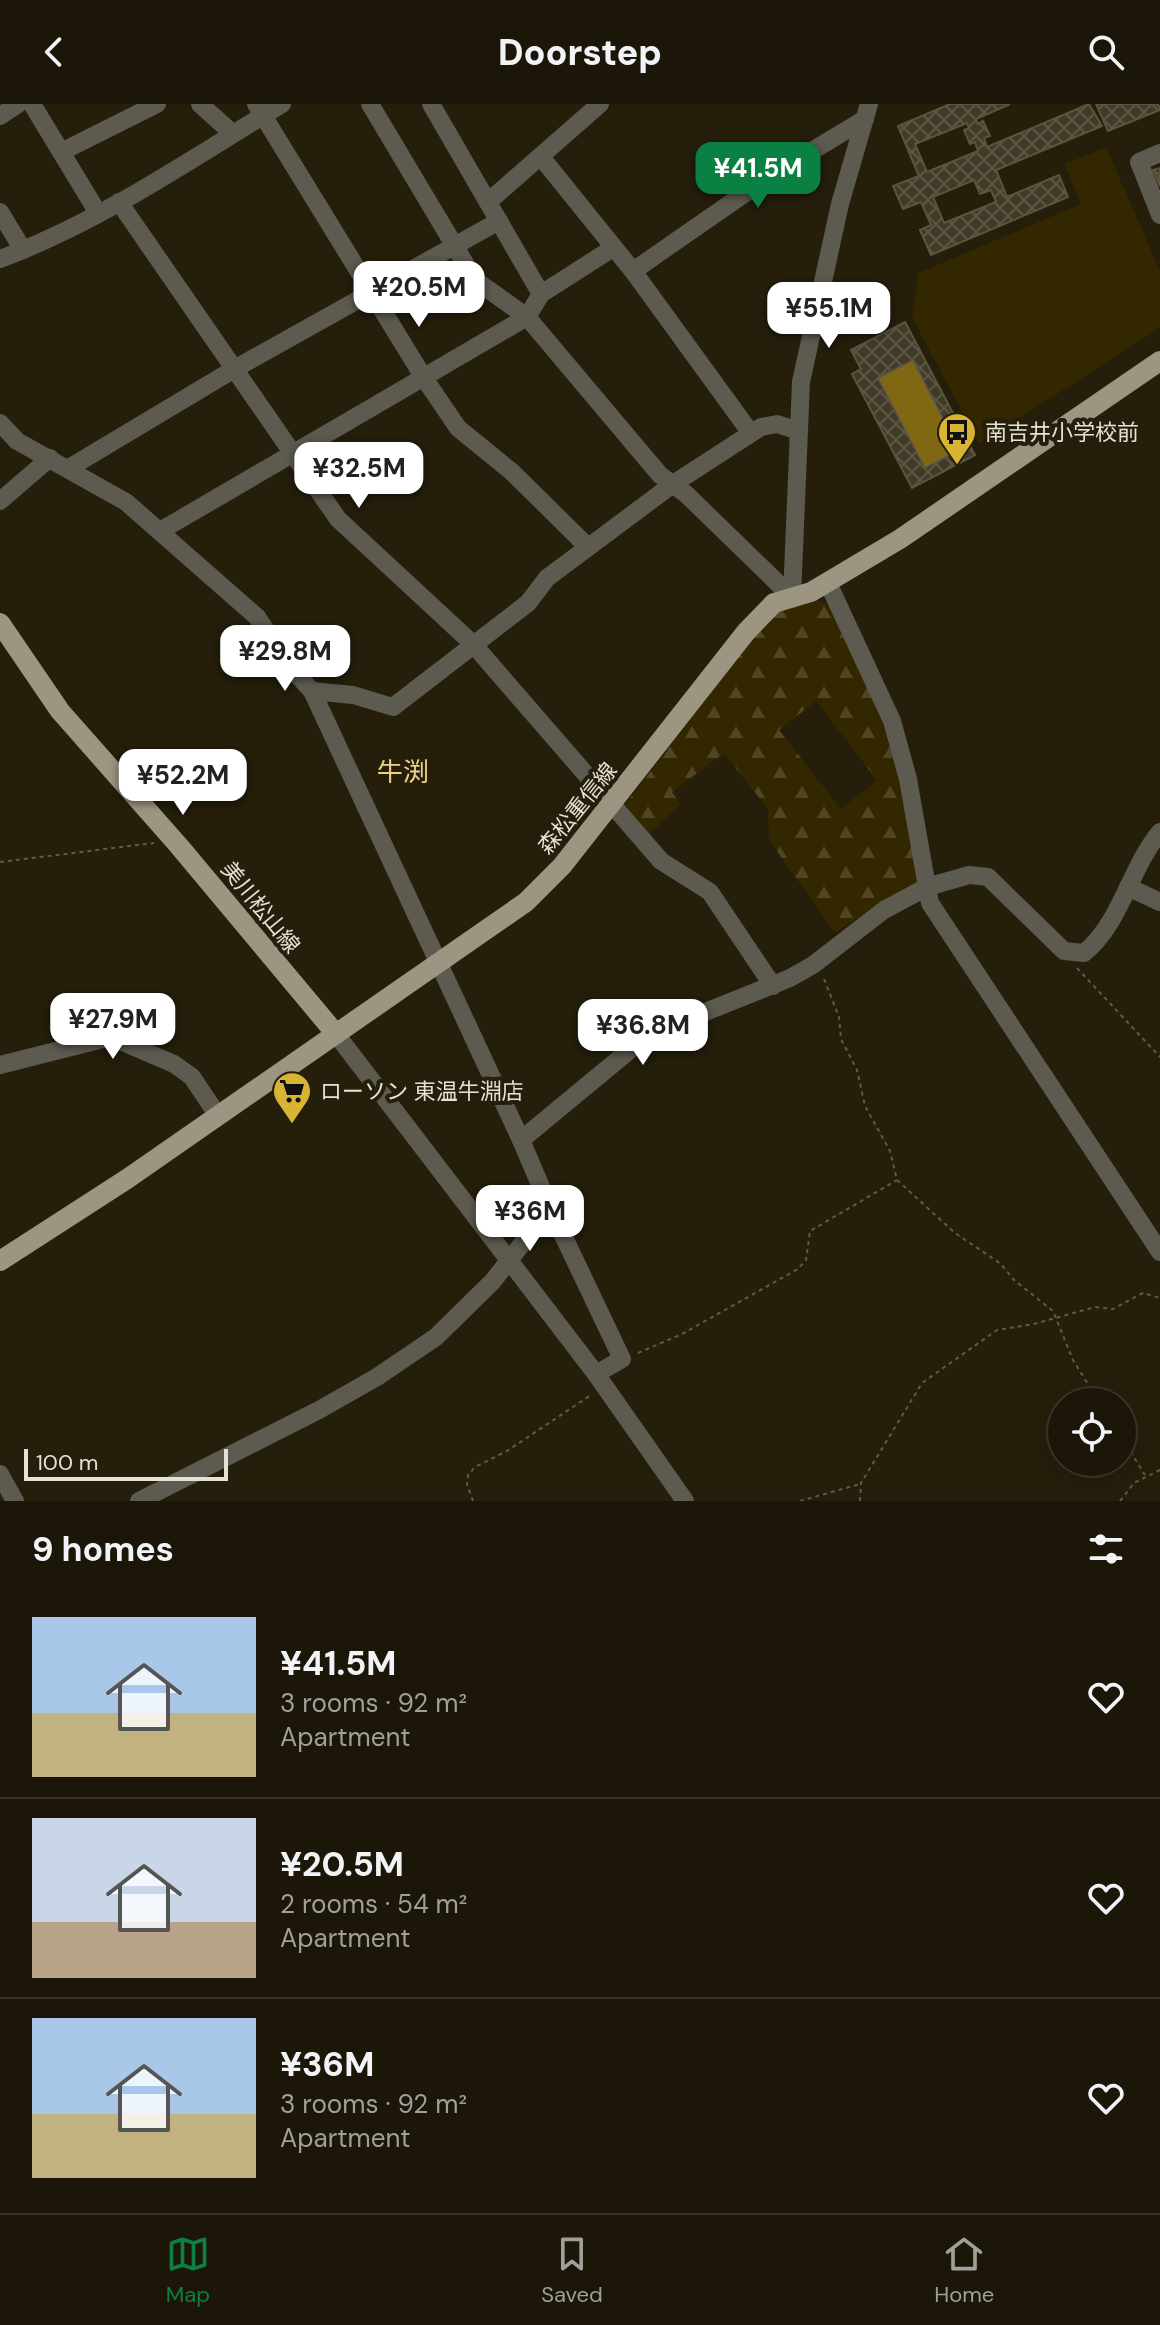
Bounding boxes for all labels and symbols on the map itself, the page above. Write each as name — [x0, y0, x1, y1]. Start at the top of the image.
pin: ¥41.5M — [693, 142, 823, 210]
pin: ¥20.5M — [354, 261, 484, 329]
pin: ¥55.1M — [764, 282, 894, 350]
bus stop icon: 南吉井小学校前 — [936, 411, 978, 466]
place label: 南吉井小学校前 — [985, 418, 1139, 447]
pin: ¥32.5M — [294, 442, 424, 510]
pin: ¥29.8M — [220, 625, 350, 693]
pin: ¥52.2M — [118, 749, 248, 817]
district label: 牛渕 — [377, 755, 429, 789]
street label: 森松重信線 — [532, 756, 623, 860]
street label: 美川松山線 — [215, 855, 306, 959]
pin: ¥27.9M — [48, 993, 178, 1061]
pin: ¥36.8M — [578, 999, 708, 1067]
supermarket icon: ローソン 東温牛淵店 — [271, 1070, 313, 1125]
place label: ローソン 東温牛淵店 — [320, 1077, 524, 1106]
pin: ¥36M — [483, 1185, 577, 1253]
scale bar — [24, 1445, 228, 1481]

